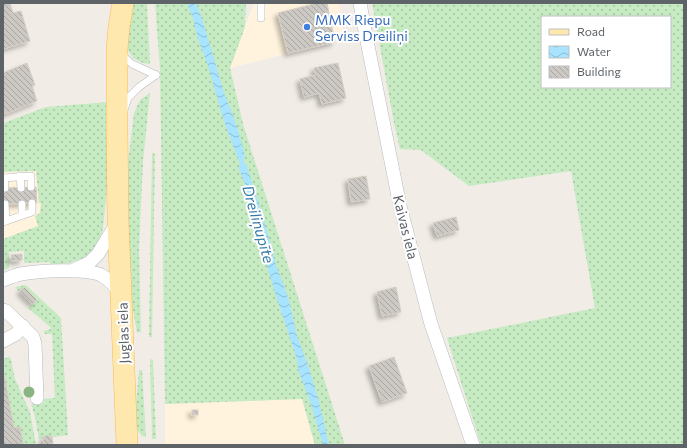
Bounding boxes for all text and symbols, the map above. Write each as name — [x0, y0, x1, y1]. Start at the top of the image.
place label: MMK Riepu Serviss Dreiliņi — [315, 11, 408, 45]
legend — [541, 16, 671, 88]
marker: MMK Riepu Serviss Dreiliņi — [302, 22, 312, 32]
text: Road — [577, 24, 605, 38]
text: Water — [577, 44, 611, 58]
text: Building — [577, 64, 621, 78]
water label: Dreiliņupīte — [237, 183, 279, 266]
street label: Kaivas iela — [390, 193, 422, 261]
street label: Juglas iela — [113, 302, 133, 364]

